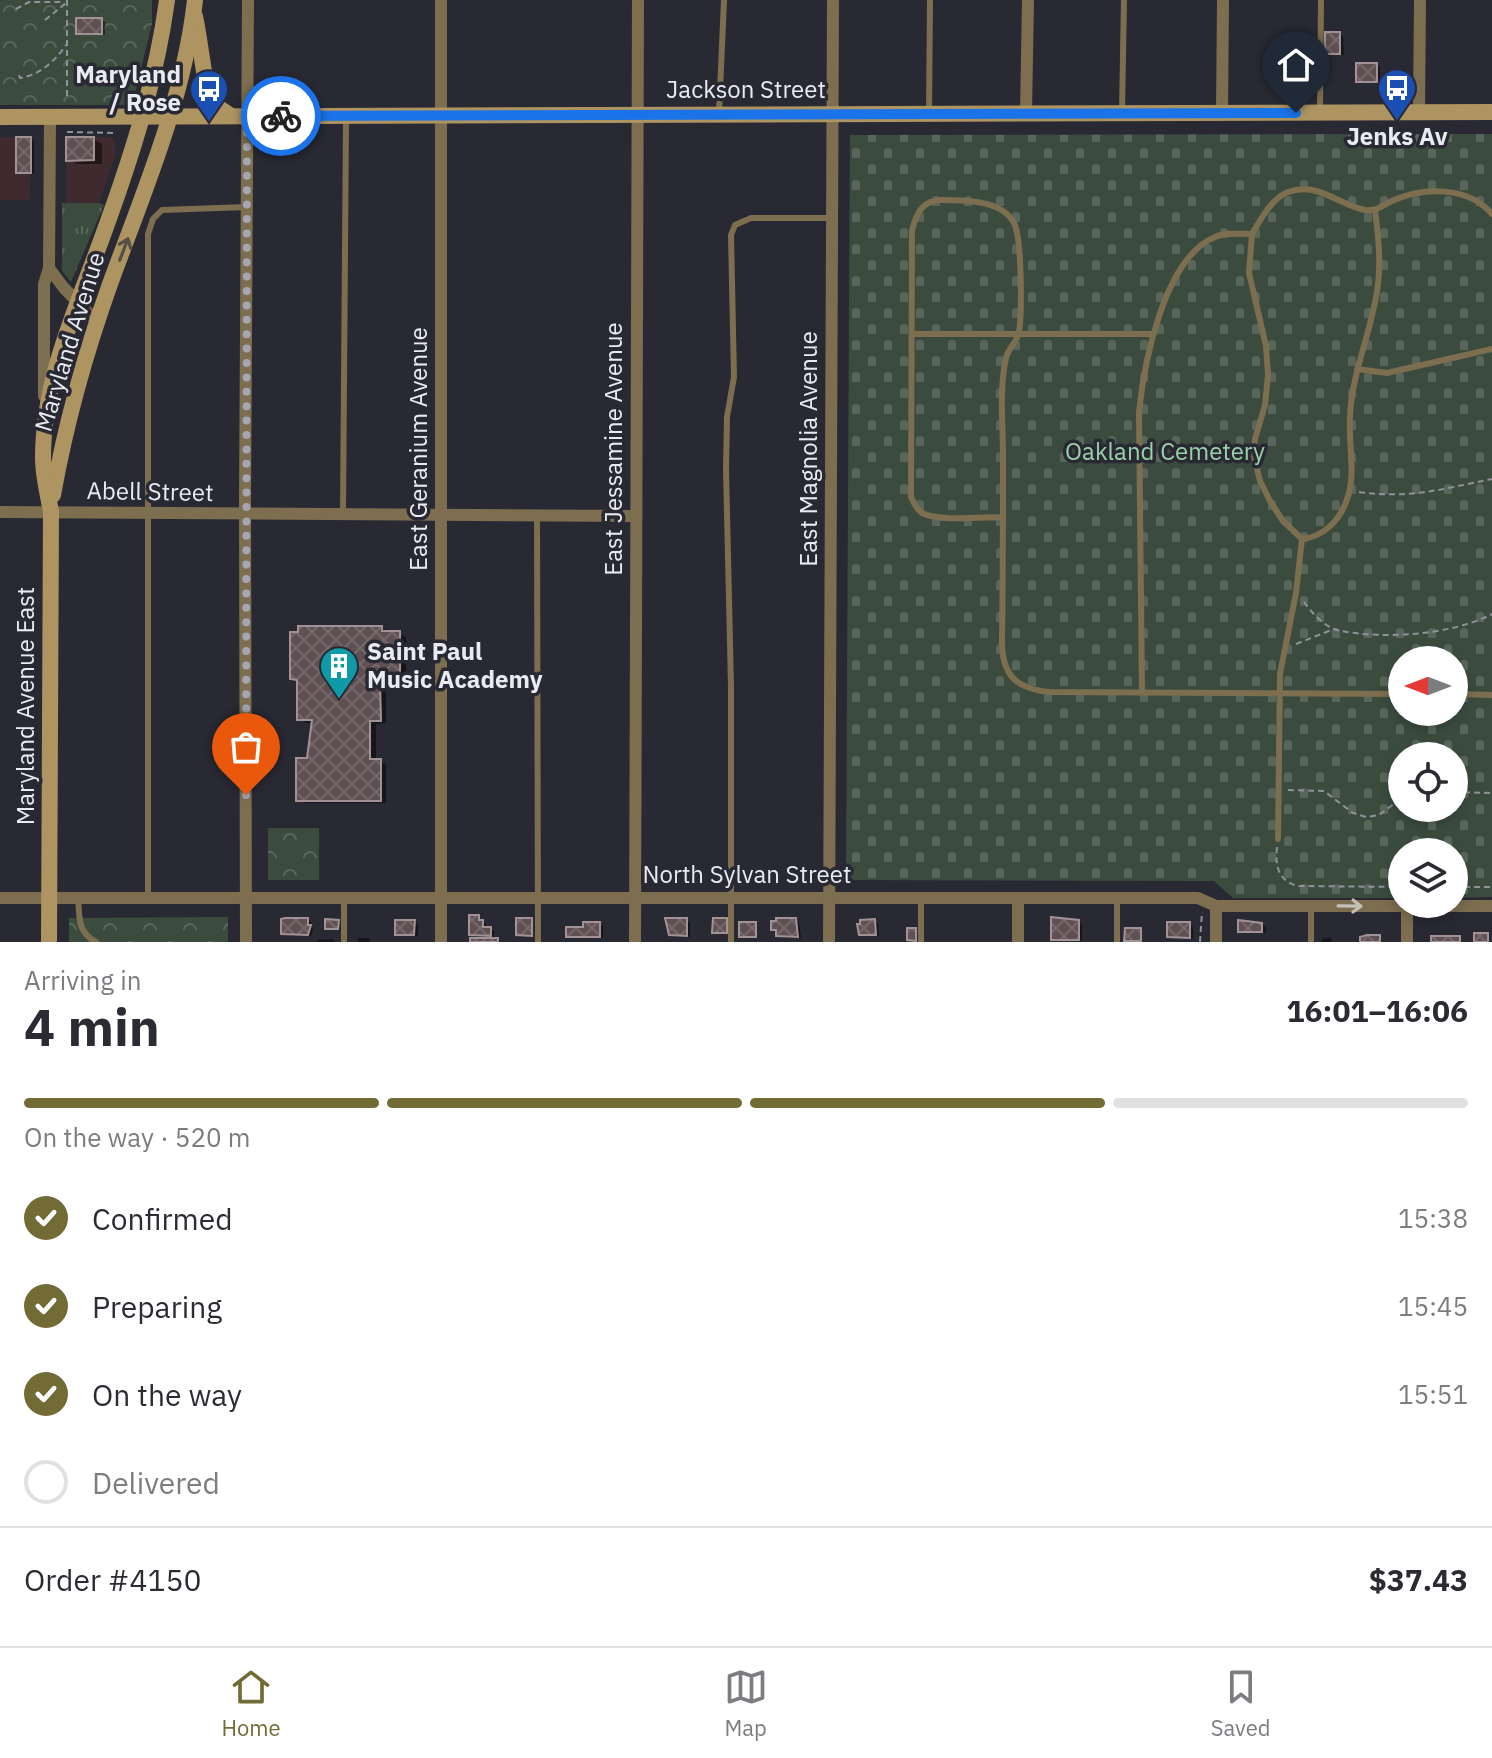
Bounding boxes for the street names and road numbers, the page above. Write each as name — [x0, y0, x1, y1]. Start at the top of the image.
street label: Jackson Street — [666, 73, 826, 105]
street label: Maryland Avenue — [27, 248, 112, 435]
street label: East Jessamine Avenue — [597, 322, 629, 576]
street label: East Geranium Avenue — [402, 327, 434, 571]
street label: East Magnolia Avenue — [792, 331, 824, 567]
street label: Abell Street — [86, 474, 214, 508]
street label: Maryland Avenue East — [9, 587, 41, 825]
street label: North Sylvan Street — [643, 858, 851, 890]

